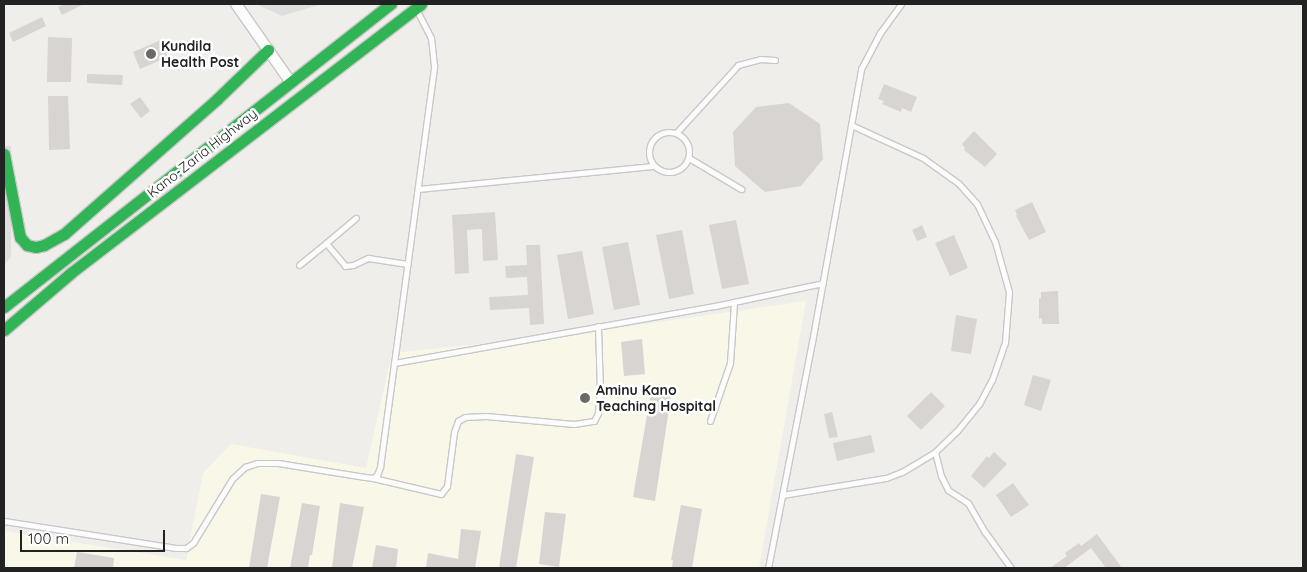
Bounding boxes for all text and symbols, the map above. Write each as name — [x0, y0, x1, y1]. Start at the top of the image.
place label: Kundila Health Post — [161, 38, 239, 70]
marker: Kundila Health Post — [145, 48, 157, 60]
street label: Kano-Zaria Highway — [144, 105, 260, 201]
place label: Aminu Kano Teaching Hospital — [596, 382, 716, 414]
marker: Aminu Kano Teaching Hospital — [578, 391, 592, 405]
scale bar — [22, 520, 168, 552]
text: 100 m — [28, 529, 69, 548]

